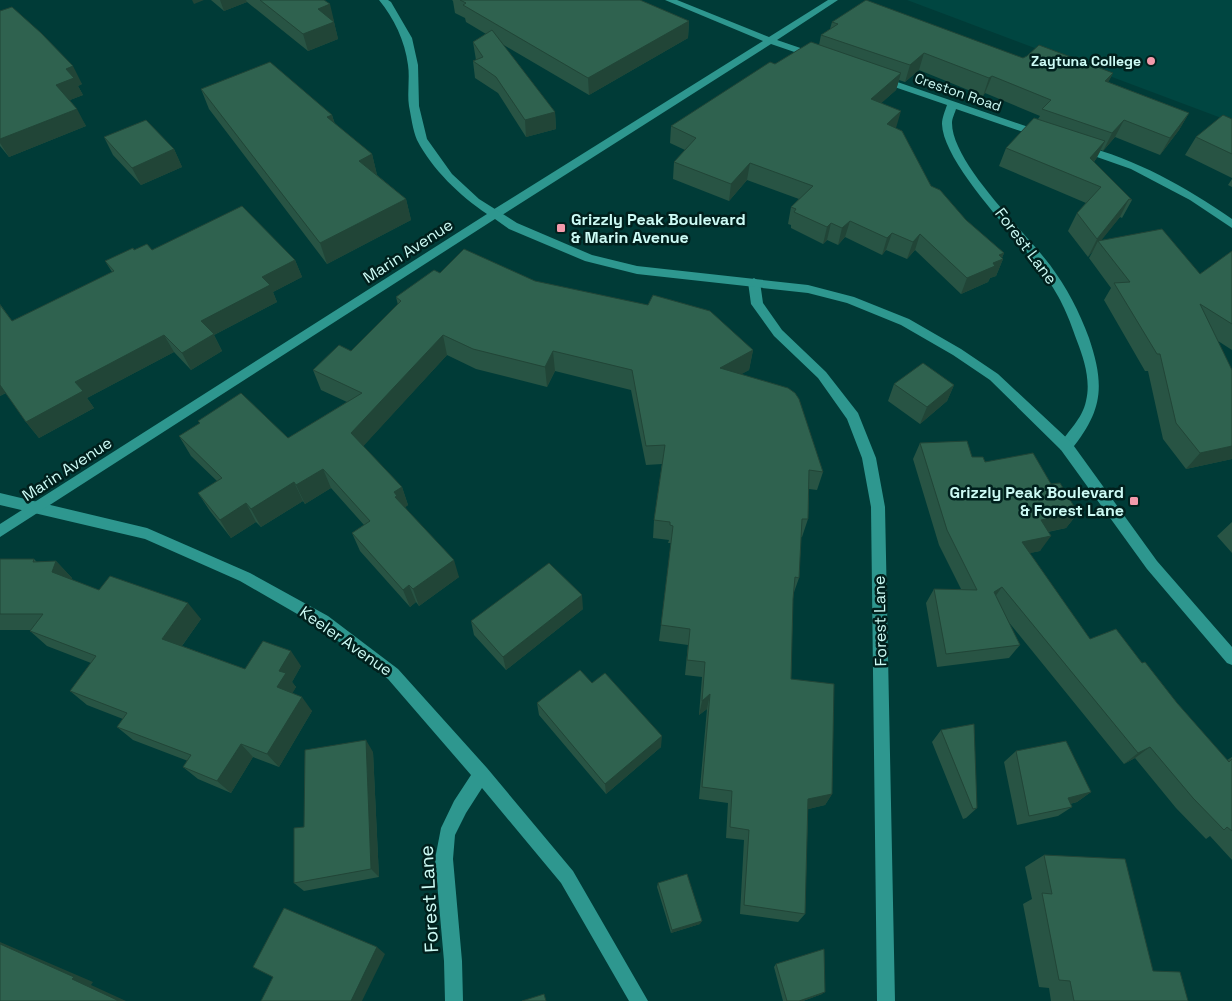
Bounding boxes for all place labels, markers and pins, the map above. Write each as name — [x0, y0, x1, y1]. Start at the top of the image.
place label: Zaytuna College — [1031, 52, 1141, 70]
marker: Zaytuna College — [1145, 55, 1157, 67]
place label: Grizzly Peak Boulevard & Marin Avenue — [571, 209, 746, 248]
marker: Grizzly Peak Boulevard & Marin Avenue — [555, 222, 567, 234]
place label: Grizzly Peak Boulevard & Forest Lane — [949, 482, 1124, 521]
marker: Grizzly Peak Boulevard & Forest Lane — [1128, 495, 1140, 507]

